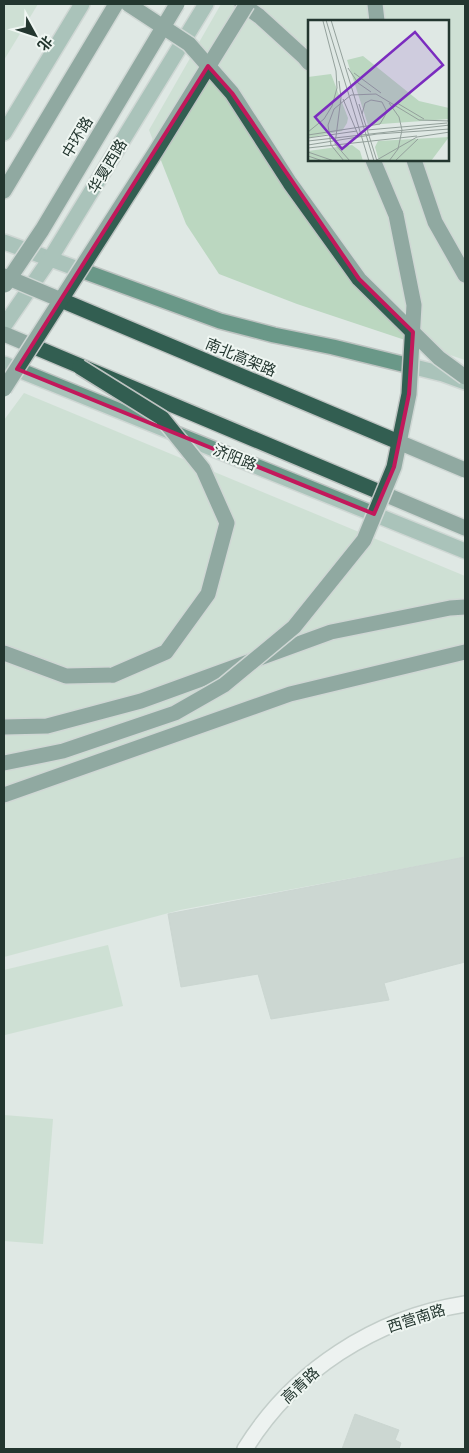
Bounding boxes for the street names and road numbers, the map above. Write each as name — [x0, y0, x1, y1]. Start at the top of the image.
street label: 中环路 — [56, 112, 98, 162]
street label: 华夏西路 — [83, 135, 131, 197]
street label: 南北高架路 — [202, 333, 280, 381]
street label: 济阳路 — [210, 439, 260, 475]
street label: 西营南路 — [384, 1299, 448, 1337]
street label: 高青路 — [276, 1362, 324, 1408]

